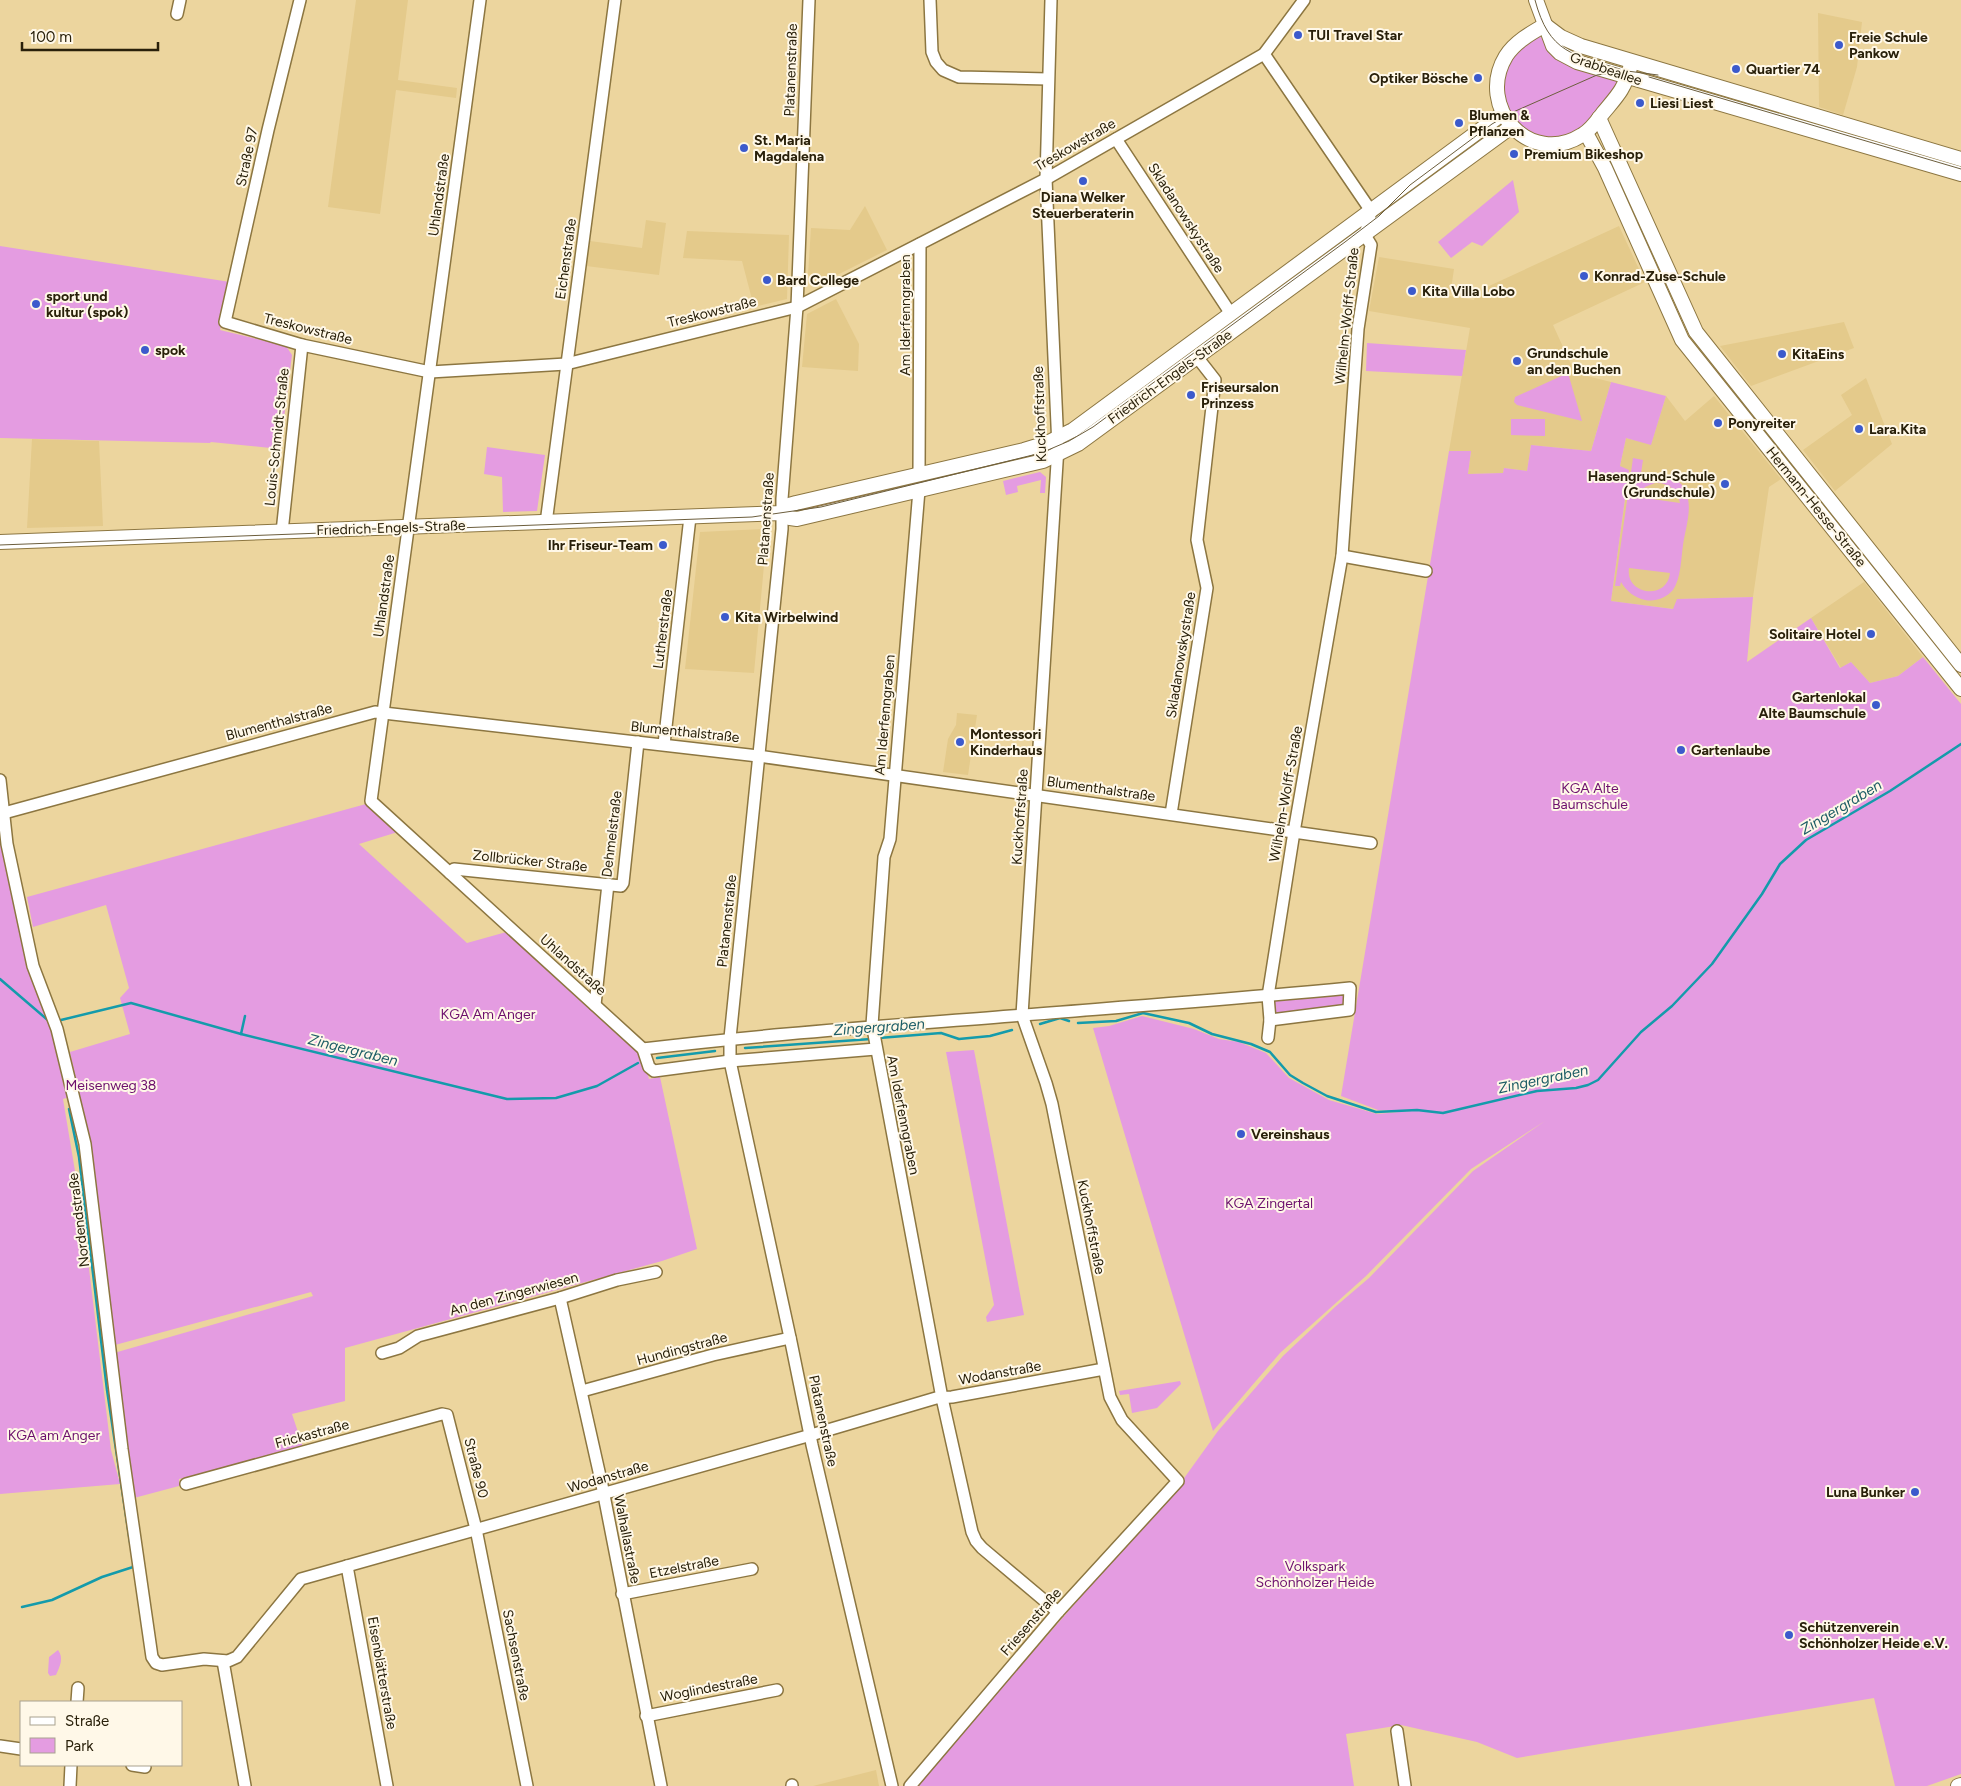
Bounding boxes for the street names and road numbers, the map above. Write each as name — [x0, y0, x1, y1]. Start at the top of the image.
street label: Platanenstraße — [781, 23, 801, 117]
street label: Grabbeallee — [1568, 49, 1645, 89]
street label: Treskowstraße — [1031, 115, 1119, 175]
street label: Straße 97 — [232, 125, 262, 188]
street label: Uhlandstraße — [425, 152, 453, 237]
street label: Skladanowskystraße — [1144, 160, 1228, 276]
street label: Eichenstraße — [552, 217, 580, 301]
street label: Wilhelm-Wolff-Straße — [1331, 246, 1363, 385]
street label: Am Iderfenngraben — [897, 254, 914, 376]
street label: Treskowstraße — [666, 293, 758, 331]
street label: Treskowstraße — [262, 310, 354, 348]
street label: Friedrich-Engels-Straße — [1105, 326, 1236, 428]
street label: Kuckhoffstraße — [1030, 365, 1050, 462]
street label: Louis-Schmidt-Straße — [261, 367, 293, 507]
street label: Hermann-Hesse-Straße — [1762, 444, 1870, 571]
street label: Platanenstraße — [754, 472, 778, 566]
street label: Friedrich-Engels-Straße — [316, 517, 466, 539]
street label: Uhlandstraße — [370, 553, 398, 638]
street label: Lutherstraße — [650, 588, 676, 670]
street label: Skladanowskystraße — [1163, 590, 1199, 719]
street label: Am Iderfenngraben — [871, 654, 899, 776]
street label: Blumenthalstraße — [224, 700, 334, 744]
street label: Blumenthalstraße — [630, 718, 741, 746]
street label: Wilhelm-Wolff-Straße — [1266, 724, 1306, 863]
street label: Kuckhoffstraße — [1008, 768, 1032, 866]
street label: Blumenthalstraße — [1046, 773, 1157, 805]
street label: Dehmelstraße — [598, 789, 626, 878]
street label: Zollbrücker Straße — [472, 847, 589, 876]
street label: Platanenstraße — [714, 873, 740, 968]
street label: Uhlandstraße — [536, 931, 610, 999]
street label: Am Iderfenngraben — [883, 1054, 923, 1176]
street label: Nordendstraße — [65, 1172, 93, 1268]
street label: Kuckhoffstraße — [1073, 1178, 1109, 1276]
street label: An den Zingerwiesen — [448, 1269, 580, 1319]
street label: Hundingstraße — [635, 1329, 729, 1369]
street label: Wodanstraße — [957, 1357, 1043, 1389]
street label: Platanenstraße — [805, 1374, 841, 1469]
street label: Frickastraße — [273, 1416, 351, 1452]
street label: Straße 90 — [460, 1436, 492, 1500]
street label: Wodanstraße — [566, 1457, 651, 1497]
street label: Walhallastraße — [610, 1493, 644, 1585]
street label: Etzelstraße — [648, 1552, 721, 1582]
street label: Friesenstraße — [997, 1584, 1065, 1659]
street label: Sachsenstraße — [499, 1608, 533, 1702]
street label: Eisenblätterstraße — [364, 1615, 400, 1731]
street label: Woglindestraße — [659, 1670, 759, 1706]

